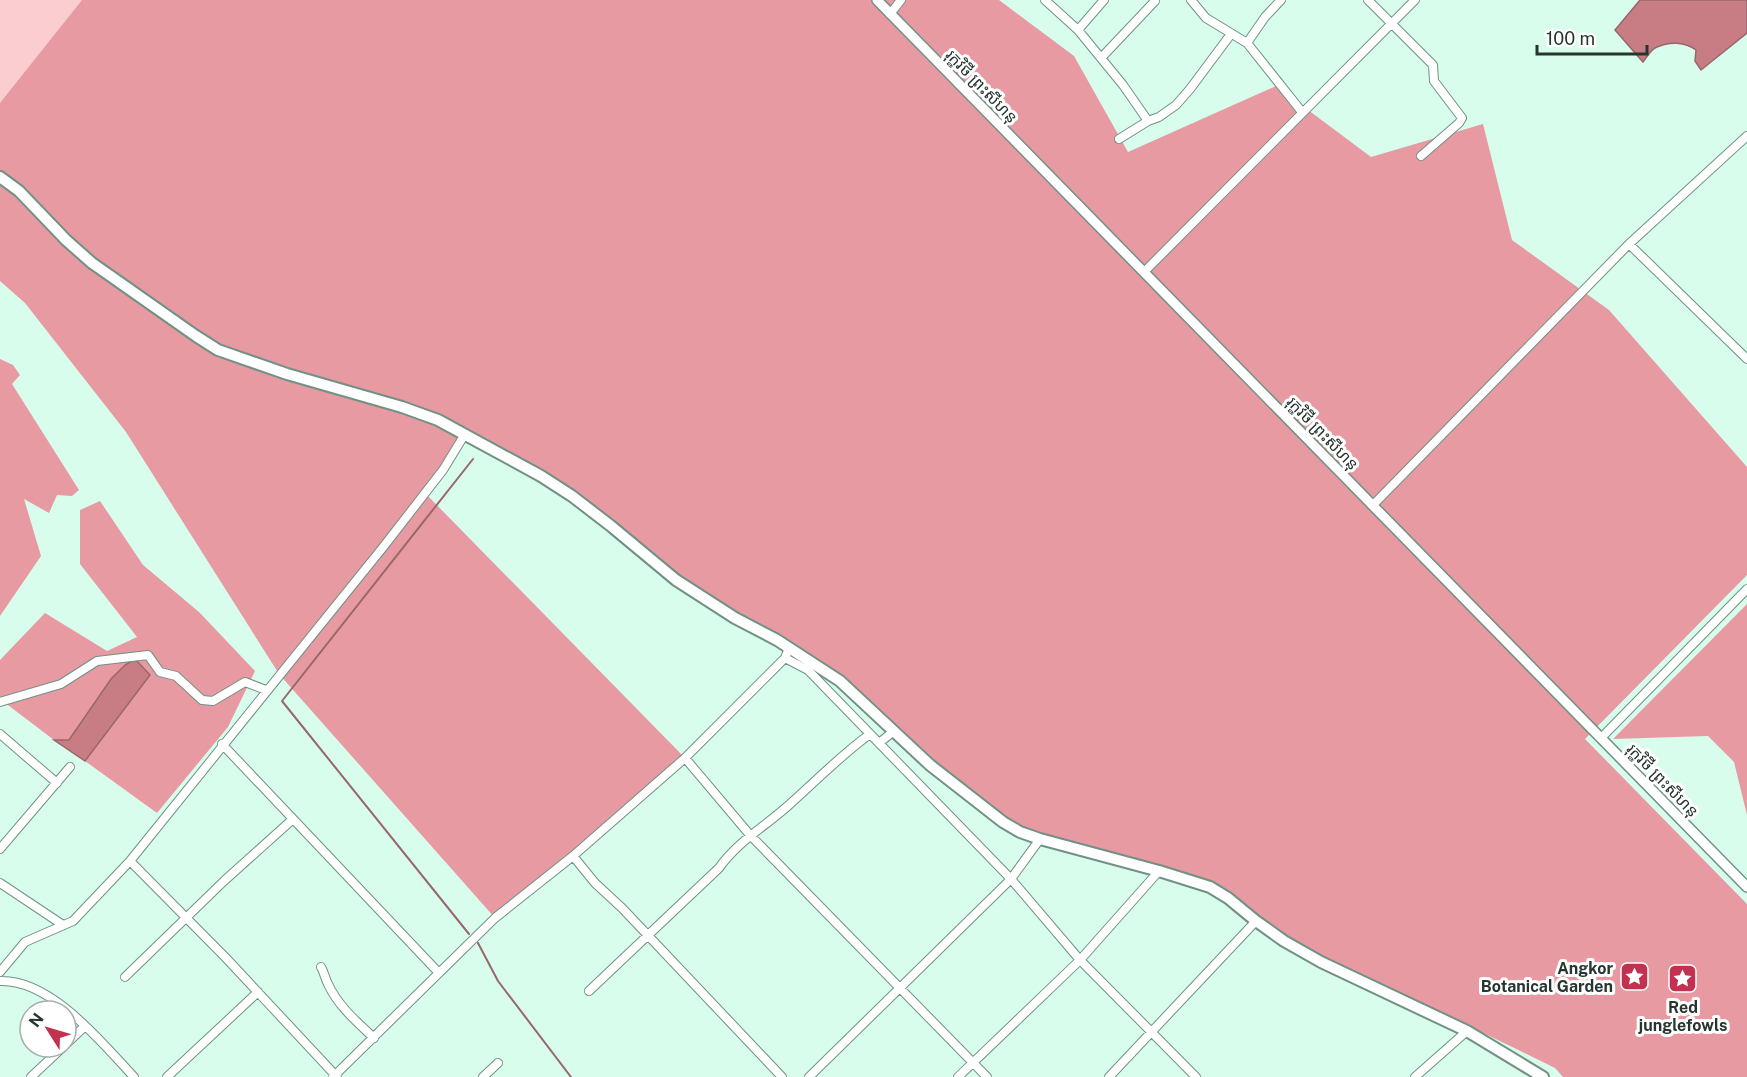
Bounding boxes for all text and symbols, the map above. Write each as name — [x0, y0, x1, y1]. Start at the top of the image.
scale bar — [1537, 18, 1646, 56]
text: 100 m — [1546, 28, 1595, 49]
street label: រុក្ខវិថី ព្រះសីហនុ — [941, 45, 1022, 128]
street label: រុក្ខវិថី ព្រះសីហនុ — [1282, 392, 1363, 475]
street label: រុក្ខវិថី ព្រះសីហនុ — [1622, 739, 1703, 822]
place label: Angkor Botanical Garden — [1481, 959, 1613, 996]
place icon: Angkor Botanical Garden — [1618, 961, 1650, 993]
place icon: Red junglefowls — [1667, 963, 1699, 995]
place label: Red junglefowls — [1638, 998, 1727, 1035]
north arrow — [18, 999, 78, 1059]
text: N — [25, 1010, 48, 1031]

